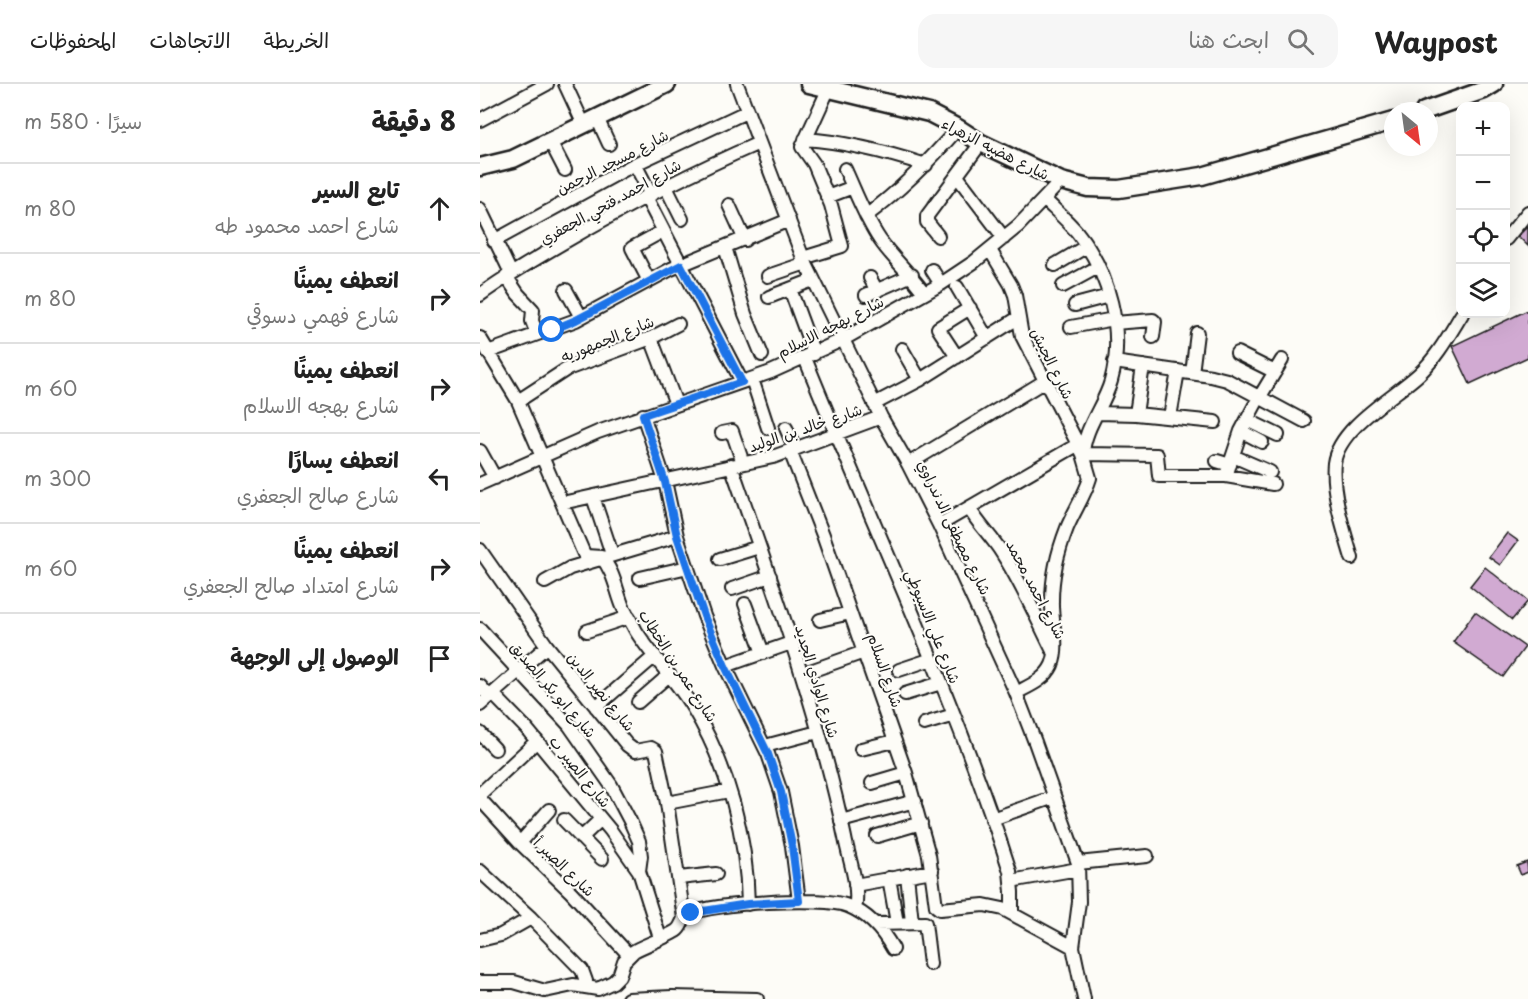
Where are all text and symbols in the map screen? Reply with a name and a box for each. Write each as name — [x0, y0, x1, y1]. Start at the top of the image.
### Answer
search box — [918, 14, 1338, 68]
text: Waypost — [1374, 20, 1498, 63]
text: ابحث هنا — [1188, 22, 1269, 55]
text: المحفوظات — [30, 23, 116, 55]
text: الاتجاهات — [149, 23, 231, 55]
text: الخريطة — [264, 23, 329, 55]
icon: search — [1284, 25, 1317, 58]
text: 8 دقيقة — [371, 101, 456, 140]
north arrow — [1384, 102, 1438, 156]
map controls — [1456, 102, 1510, 318]
button: + — [1456, 102, 1510, 156]
text: سيرًا · 580 m — [24, 106, 142, 136]
street label: شارع هضبه الزهراء — [938, 111, 1054, 185]
street label: شارع مسجد الرحمن — [552, 123, 672, 199]
street label: شارع احمد فتحي الجعفري — [535, 152, 686, 252]
button: − — [1456, 156, 1510, 210]
text: تابع السير — [314, 172, 399, 205]
icon: ahead — [423, 192, 456, 225]
text: 80 m — [24, 193, 76, 223]
text: شارع احمد محمود طه — [214, 210, 399, 240]
button: locate — [1456, 210, 1510, 264]
text: انعطف يمينًا — [294, 262, 399, 295]
button: layers — [1456, 264, 1510, 318]
icon: right — [423, 282, 456, 315]
text: 80 m — [24, 283, 76, 313]
street label: شارع بهجه الاسلام — [773, 289, 888, 364]
text: شارع فهمي دسوقي — [247, 300, 399, 330]
street label: شارع الجمهوريه — [557, 309, 657, 367]
route start — [538, 316, 564, 342]
street label: شارع الجيش — [1026, 323, 1080, 403]
text: انعطف يمينًا — [294, 352, 399, 385]
icon: right — [423, 372, 456, 405]
text: 60 m — [24, 373, 77, 403]
text: شارع بهجه الاسلام — [243, 390, 399, 420]
street label: شارع خالد بن الوليد — [745, 397, 865, 457]
text: انعطف يسارًا — [288, 442, 399, 475]
street label: شارع مصطفى الدندراوي — [911, 456, 998, 599]
icon: left — [423, 462, 456, 495]
text: 300 m — [24, 463, 91, 493]
text: شارع صالح الجعفري — [237, 480, 399, 510]
text: انعطف يمينًا — [294, 532, 399, 565]
street label: شارع احمد محمد — [1001, 535, 1073, 643]
icon: right — [423, 552, 456, 585]
text: 60 m — [24, 553, 77, 583]
street label: شارع علي الاسيوطي — [898, 565, 967, 688]
text: شارع امتداد صالح الجعفري — [183, 570, 399, 600]
street label: شارع عمر بن الخطاب — [634, 604, 724, 726]
street label: شارع الوادي الجديد — [789, 622, 846, 741]
street label: شارع السلام — [862, 630, 909, 711]
street label: شارع ابو بكر الصديق — [505, 636, 603, 742]
text: الوصول إلى الوجهة — [230, 639, 399, 672]
icon: arrive — [423, 642, 456, 675]
street label: شارع نصر الدين — [563, 646, 641, 736]
street label: شارع الصبر ب — [545, 730, 617, 812]
street label: شارع الصبر أ — [529, 831, 601, 901]
route end — [677, 899, 703, 925]

